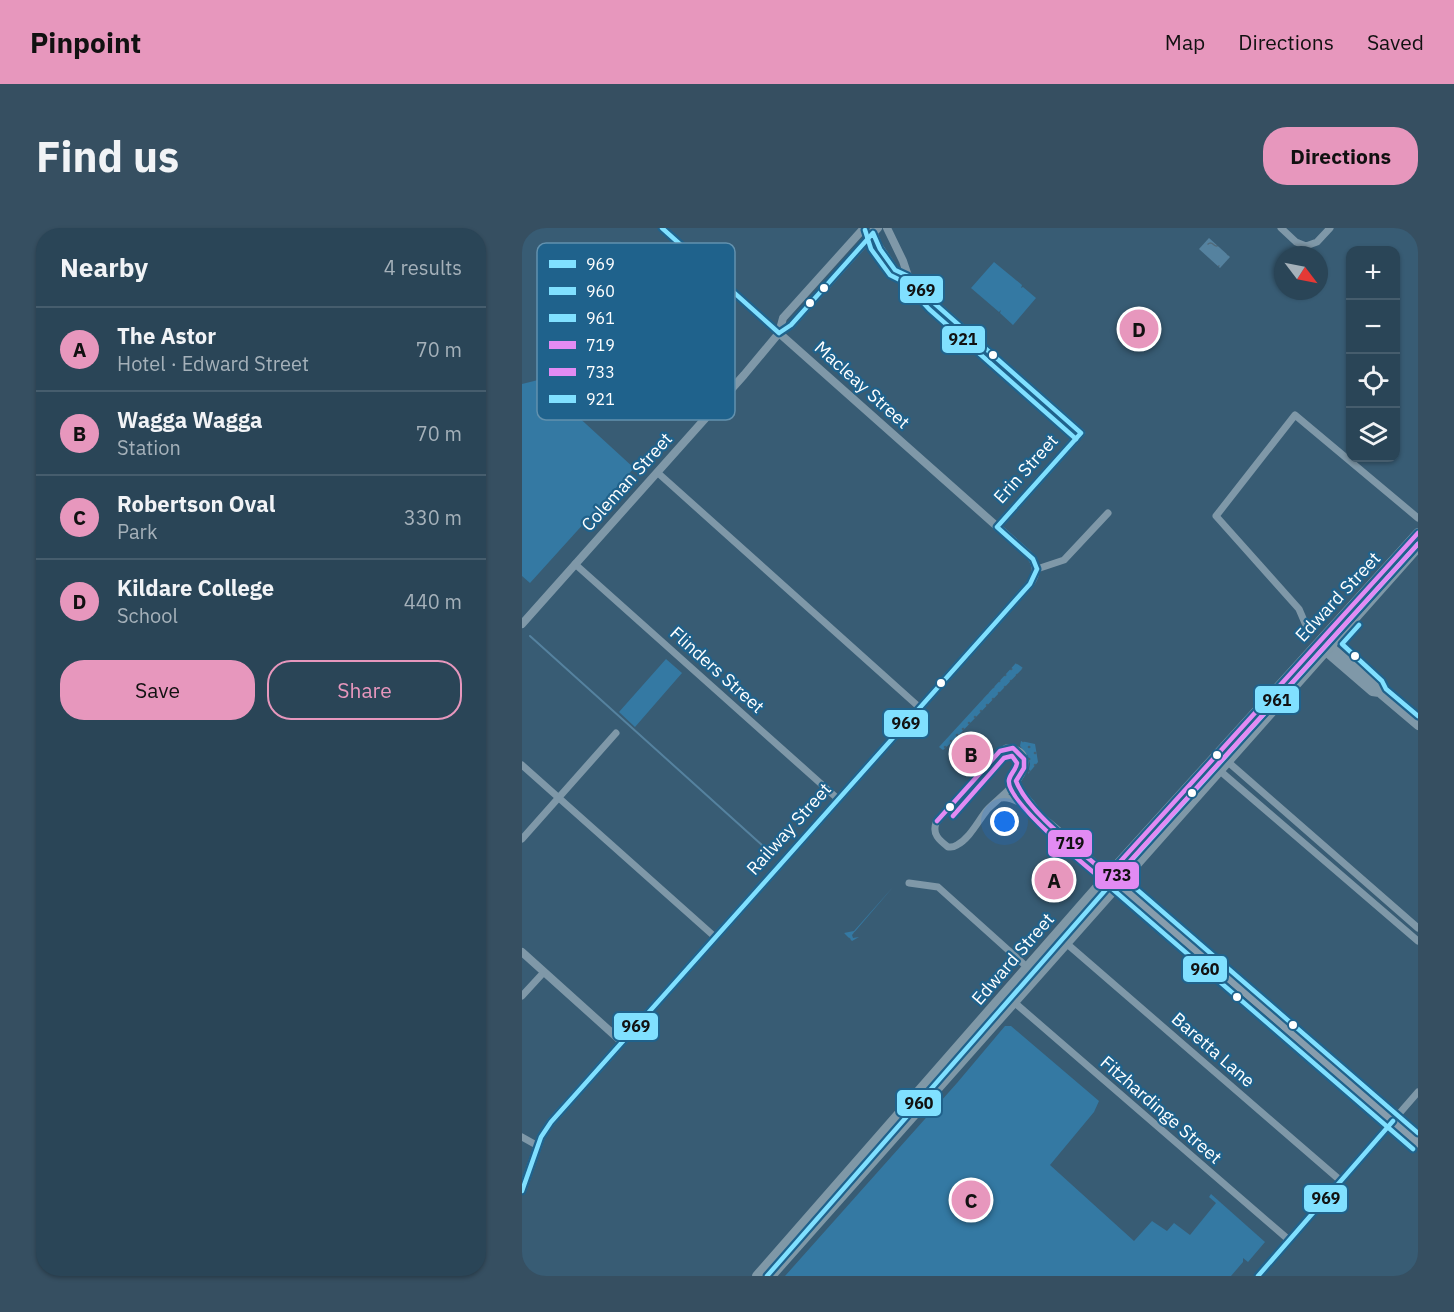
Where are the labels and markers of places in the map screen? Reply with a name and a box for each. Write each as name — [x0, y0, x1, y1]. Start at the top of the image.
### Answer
unlabelled marker — [818, 282, 830, 294]
unlabelled marker — [804, 297, 816, 309]
pin: D — [1120, 306, 1158, 352]
unlabelled marker — [987, 349, 999, 361]
unlabelled marker — [1349, 650, 1361, 662]
unlabelled marker — [935, 677, 947, 689]
pin: B — [952, 732, 990, 776]
unlabelled marker — [1211, 749, 1223, 761]
unlabelled marker — [1186, 787, 1198, 799]
unlabelled marker — [944, 801, 956, 813]
pin: A — [1034, 858, 1074, 902]
unlabelled marker — [1231, 991, 1243, 1003]
unlabelled marker — [1287, 1019, 1299, 1031]
pin: C — [952, 1178, 990, 1222]

